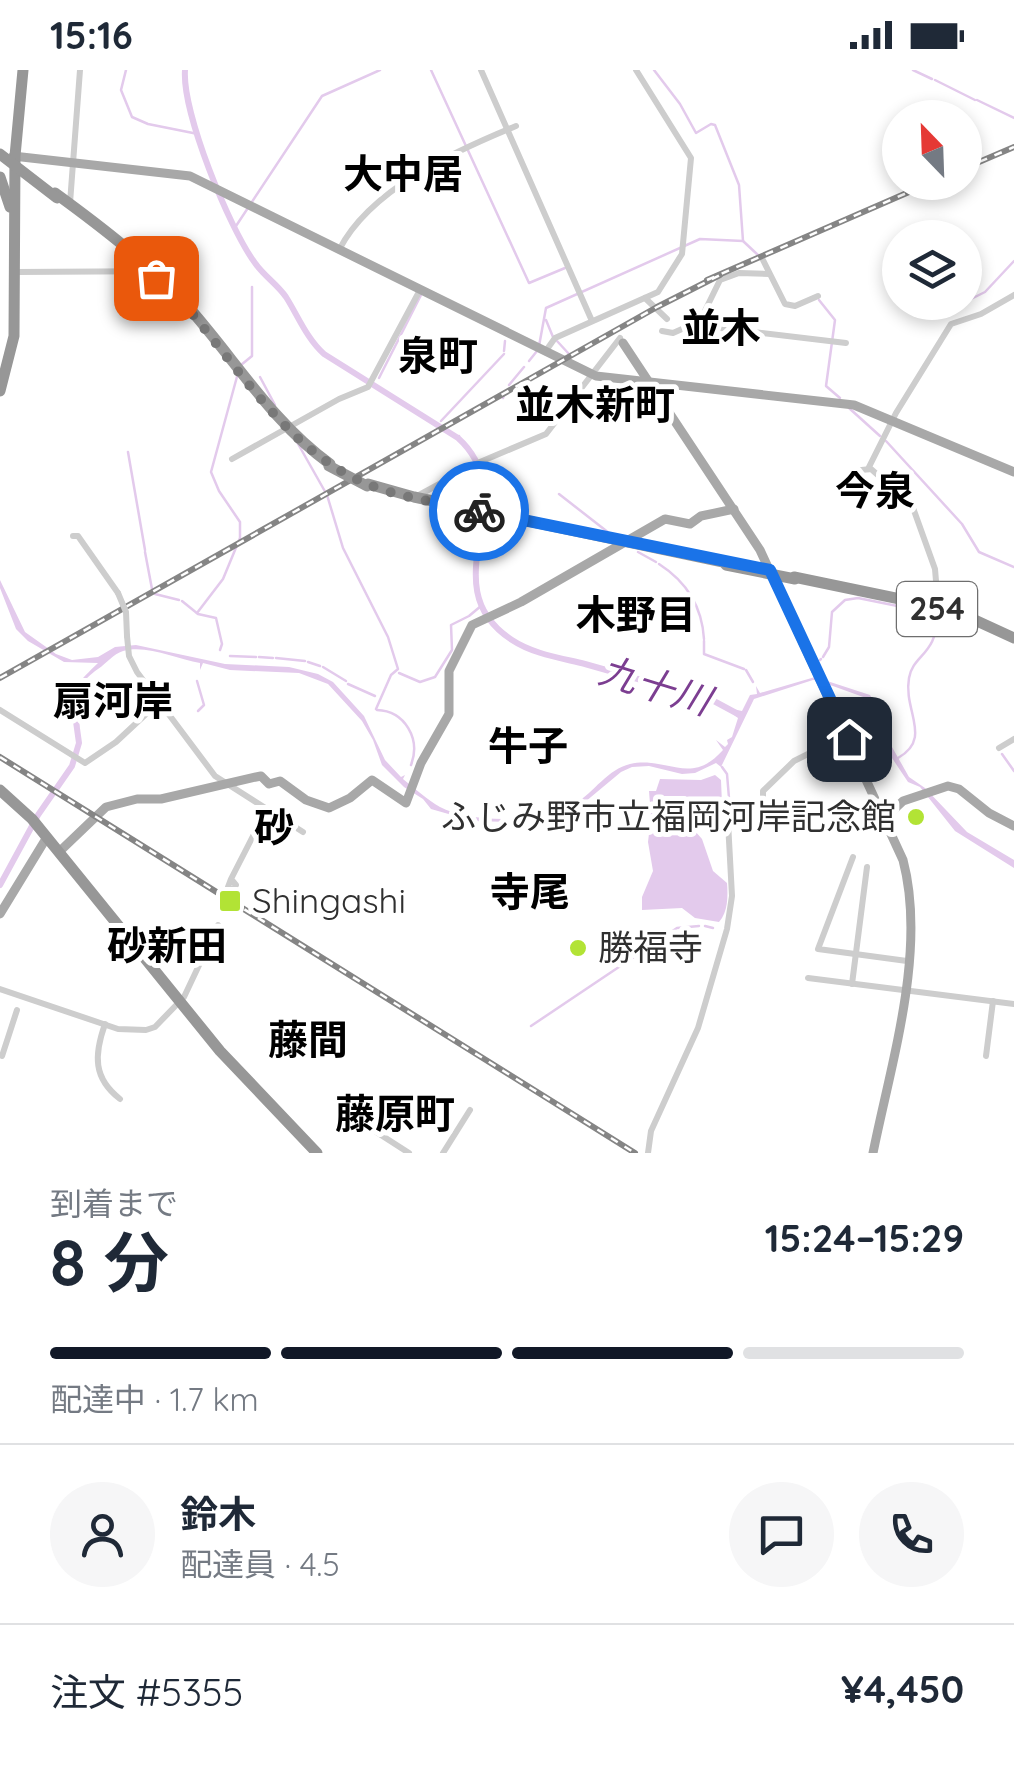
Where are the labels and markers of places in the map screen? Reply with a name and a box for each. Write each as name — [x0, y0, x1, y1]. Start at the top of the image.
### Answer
pin — [114, 236, 199, 321]
pin — [807, 697, 892, 782]
place label: ふじみ野市立福岡河岸記念館 — [441, 794, 896, 838]
marker: ふじみ野市立福岡河岸記念館 — [905, 806, 927, 828]
place label: Shingashi — [252, 878, 406, 922]
marker: Shingashi — [217, 888, 243, 914]
place label: 勝福寺 — [598, 925, 703, 969]
marker: 勝福寺 — [567, 937, 589, 959]

